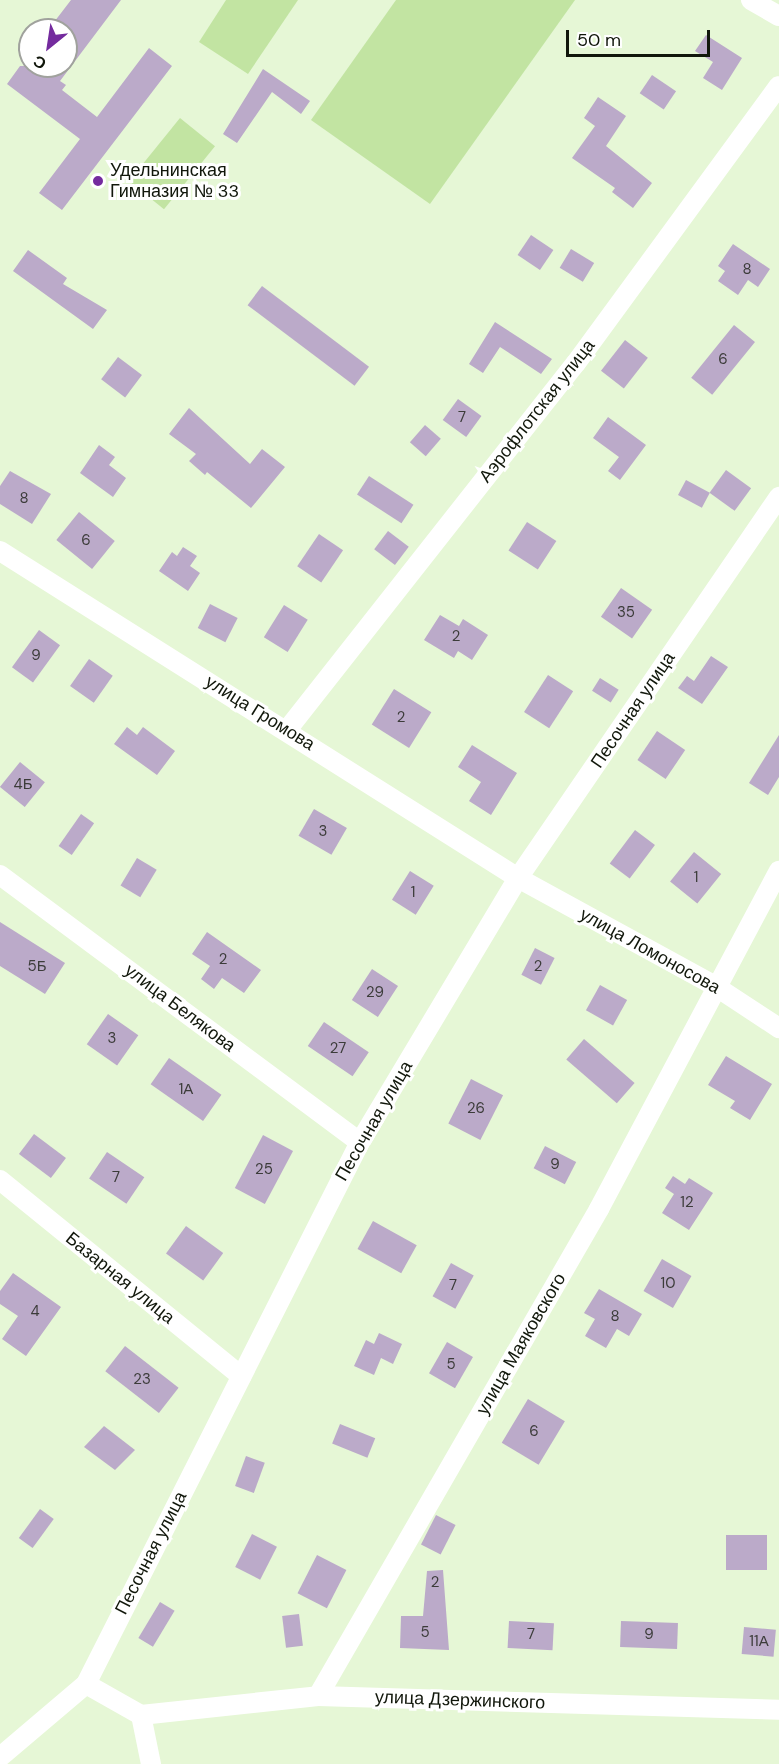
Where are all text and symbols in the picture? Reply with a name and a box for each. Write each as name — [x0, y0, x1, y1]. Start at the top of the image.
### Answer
north arrow — [18, 18, 78, 78]
scale bar — [569, 18, 713, 56]
text: 50 m — [577, 28, 621, 52]
text: С — [29, 50, 50, 74]
place label: Удельнинская Гимназия № 33 — [110, 160, 239, 202]
marker: Удельнинская Гимназия № 33 — [91, 174, 105, 188]
house number: 8 — [742, 261, 752, 279]
street label: Аэрофлотская улица — [474, 335, 600, 487]
house number: 6 — [718, 351, 728, 369]
house number: 7 — [458, 409, 466, 427]
house number: 8 — [19, 490, 29, 508]
house number: 6 — [81, 532, 91, 550]
house number: 35 — [617, 604, 635, 622]
house number: 2 — [452, 628, 460, 646]
house number: 9 — [31, 647, 41, 665]
street label: Песочная улица — [586, 648, 680, 772]
street label: улица Громова — [201, 671, 319, 755]
house number: 2 — [397, 709, 405, 727]
house number: 4Б — [14, 776, 32, 794]
house number: 3 — [319, 823, 327, 841]
house number: 1 — [694, 869, 698, 887]
house number: 1 — [411, 884, 415, 902]
street label: улица Ломоносова — [576, 903, 724, 999]
house number: 2 — [219, 951, 227, 969]
house number: 5Б — [28, 958, 46, 976]
house number: 2 — [534, 958, 542, 976]
street label: улица Белякова — [120, 959, 240, 1057]
house number: 29 — [366, 984, 384, 1002]
house number: 3 — [108, 1030, 116, 1048]
house number: 27 — [330, 1040, 346, 1058]
street label: Песочная улица — [331, 1057, 417, 1185]
house number: 1А — [179, 1081, 193, 1099]
house number: 26 — [467, 1100, 485, 1118]
house number: 9 — [550, 1156, 560, 1174]
house number: 25 — [255, 1161, 273, 1179]
house number: 7 — [112, 1169, 120, 1187]
house number: 12 — [680, 1194, 694, 1212]
street label: Базарная улица — [61, 1227, 179, 1329]
street label: улица Маяковского — [472, 1269, 570, 1419]
house number: 10 — [661, 1275, 675, 1293]
house number: 7 — [449, 1277, 457, 1295]
house number: 4 — [30, 1303, 40, 1321]
house number: 8 — [610, 1308, 620, 1326]
house number: 5 — [446, 1356, 456, 1374]
house number: 23 — [133, 1371, 151, 1389]
house number: 6 — [529, 1423, 539, 1441]
street label: Песочная улица — [111, 1488, 191, 1618]
house number: 2 — [431, 1574, 439, 1592]
house number: 5 — [420, 1624, 430, 1642]
house number: 7 — [527, 1626, 535, 1644]
house number: 9 — [644, 1626, 654, 1644]
house number: 11А — [749, 1633, 769, 1651]
street label: улица Дзержинского — [374, 1686, 546, 1714]

